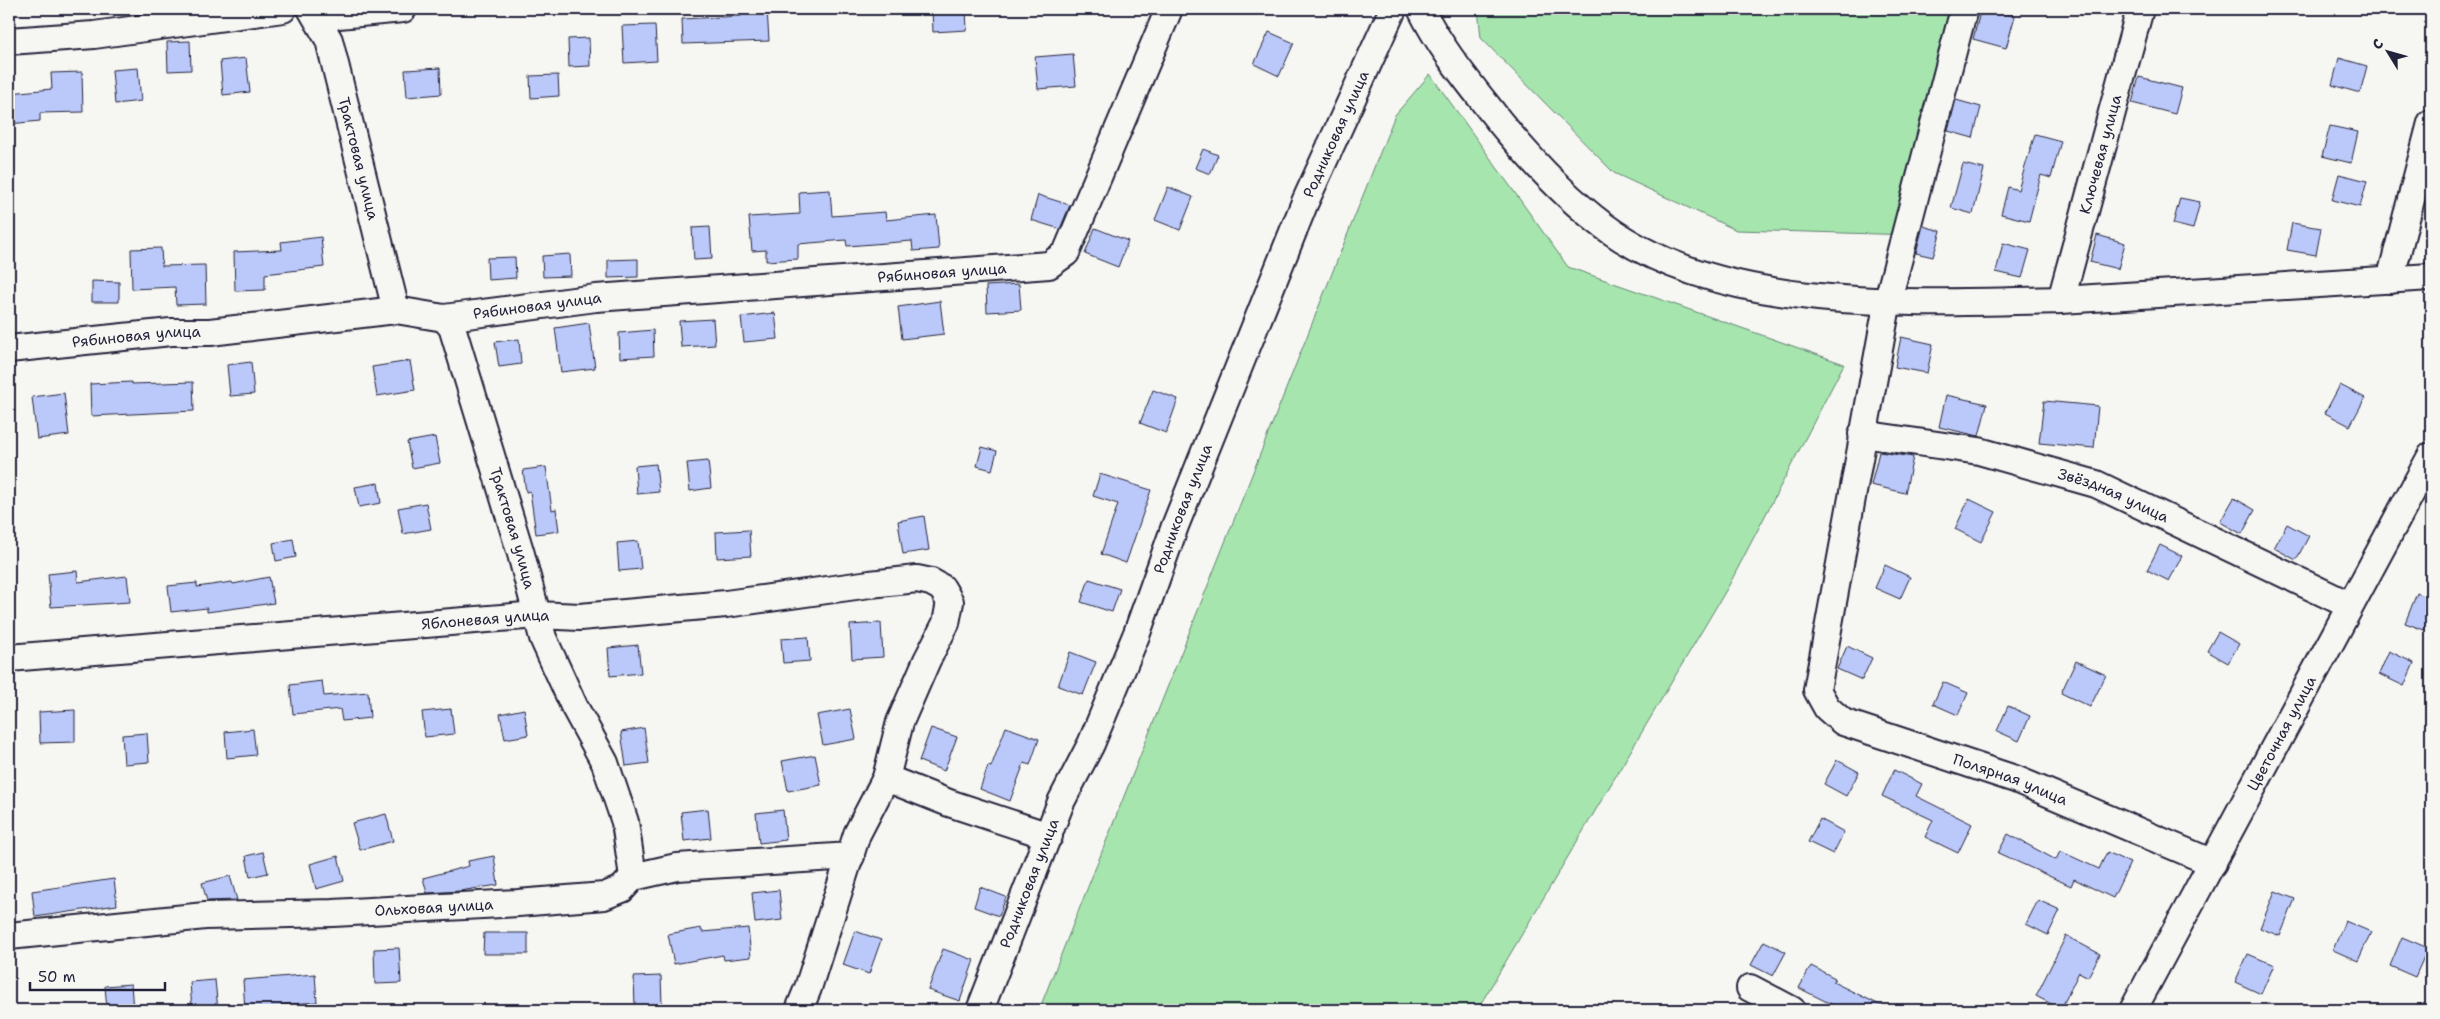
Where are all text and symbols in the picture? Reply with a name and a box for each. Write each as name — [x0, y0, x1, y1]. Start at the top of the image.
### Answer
north arrow — [2362, 28, 2412, 78]
text: С — [2368, 35, 2387, 53]
street label: Родниковая улица — [1298, 67, 1374, 201]
street label: Ключевая улица — [2075, 92, 2126, 216]
street label: Трактовая улица — [334, 95, 383, 223]
street label: Рябиновая улица — [877, 258, 1008, 287]
street label: Рябиновая улица — [472, 288, 603, 324]
street label: Рябиновая улица — [71, 322, 201, 352]
street label: Родниковая улица — [1149, 440, 1217, 576]
street label: Звёздная улица — [2056, 464, 2173, 528]
street label: Трактовая улица — [485, 465, 540, 592]
street label: Яблоневая улица — [420, 605, 551, 634]
street label: Цветочная улица — [2243, 672, 2321, 794]
street label: Полярная улица — [1951, 749, 2071, 810]
street label: Родниковая улица — [995, 815, 1064, 951]
street label: Ольховая улица — [374, 894, 494, 921]
scale bar — [30, 959, 165, 991]
text: 50 m — [38, 967, 76, 987]

